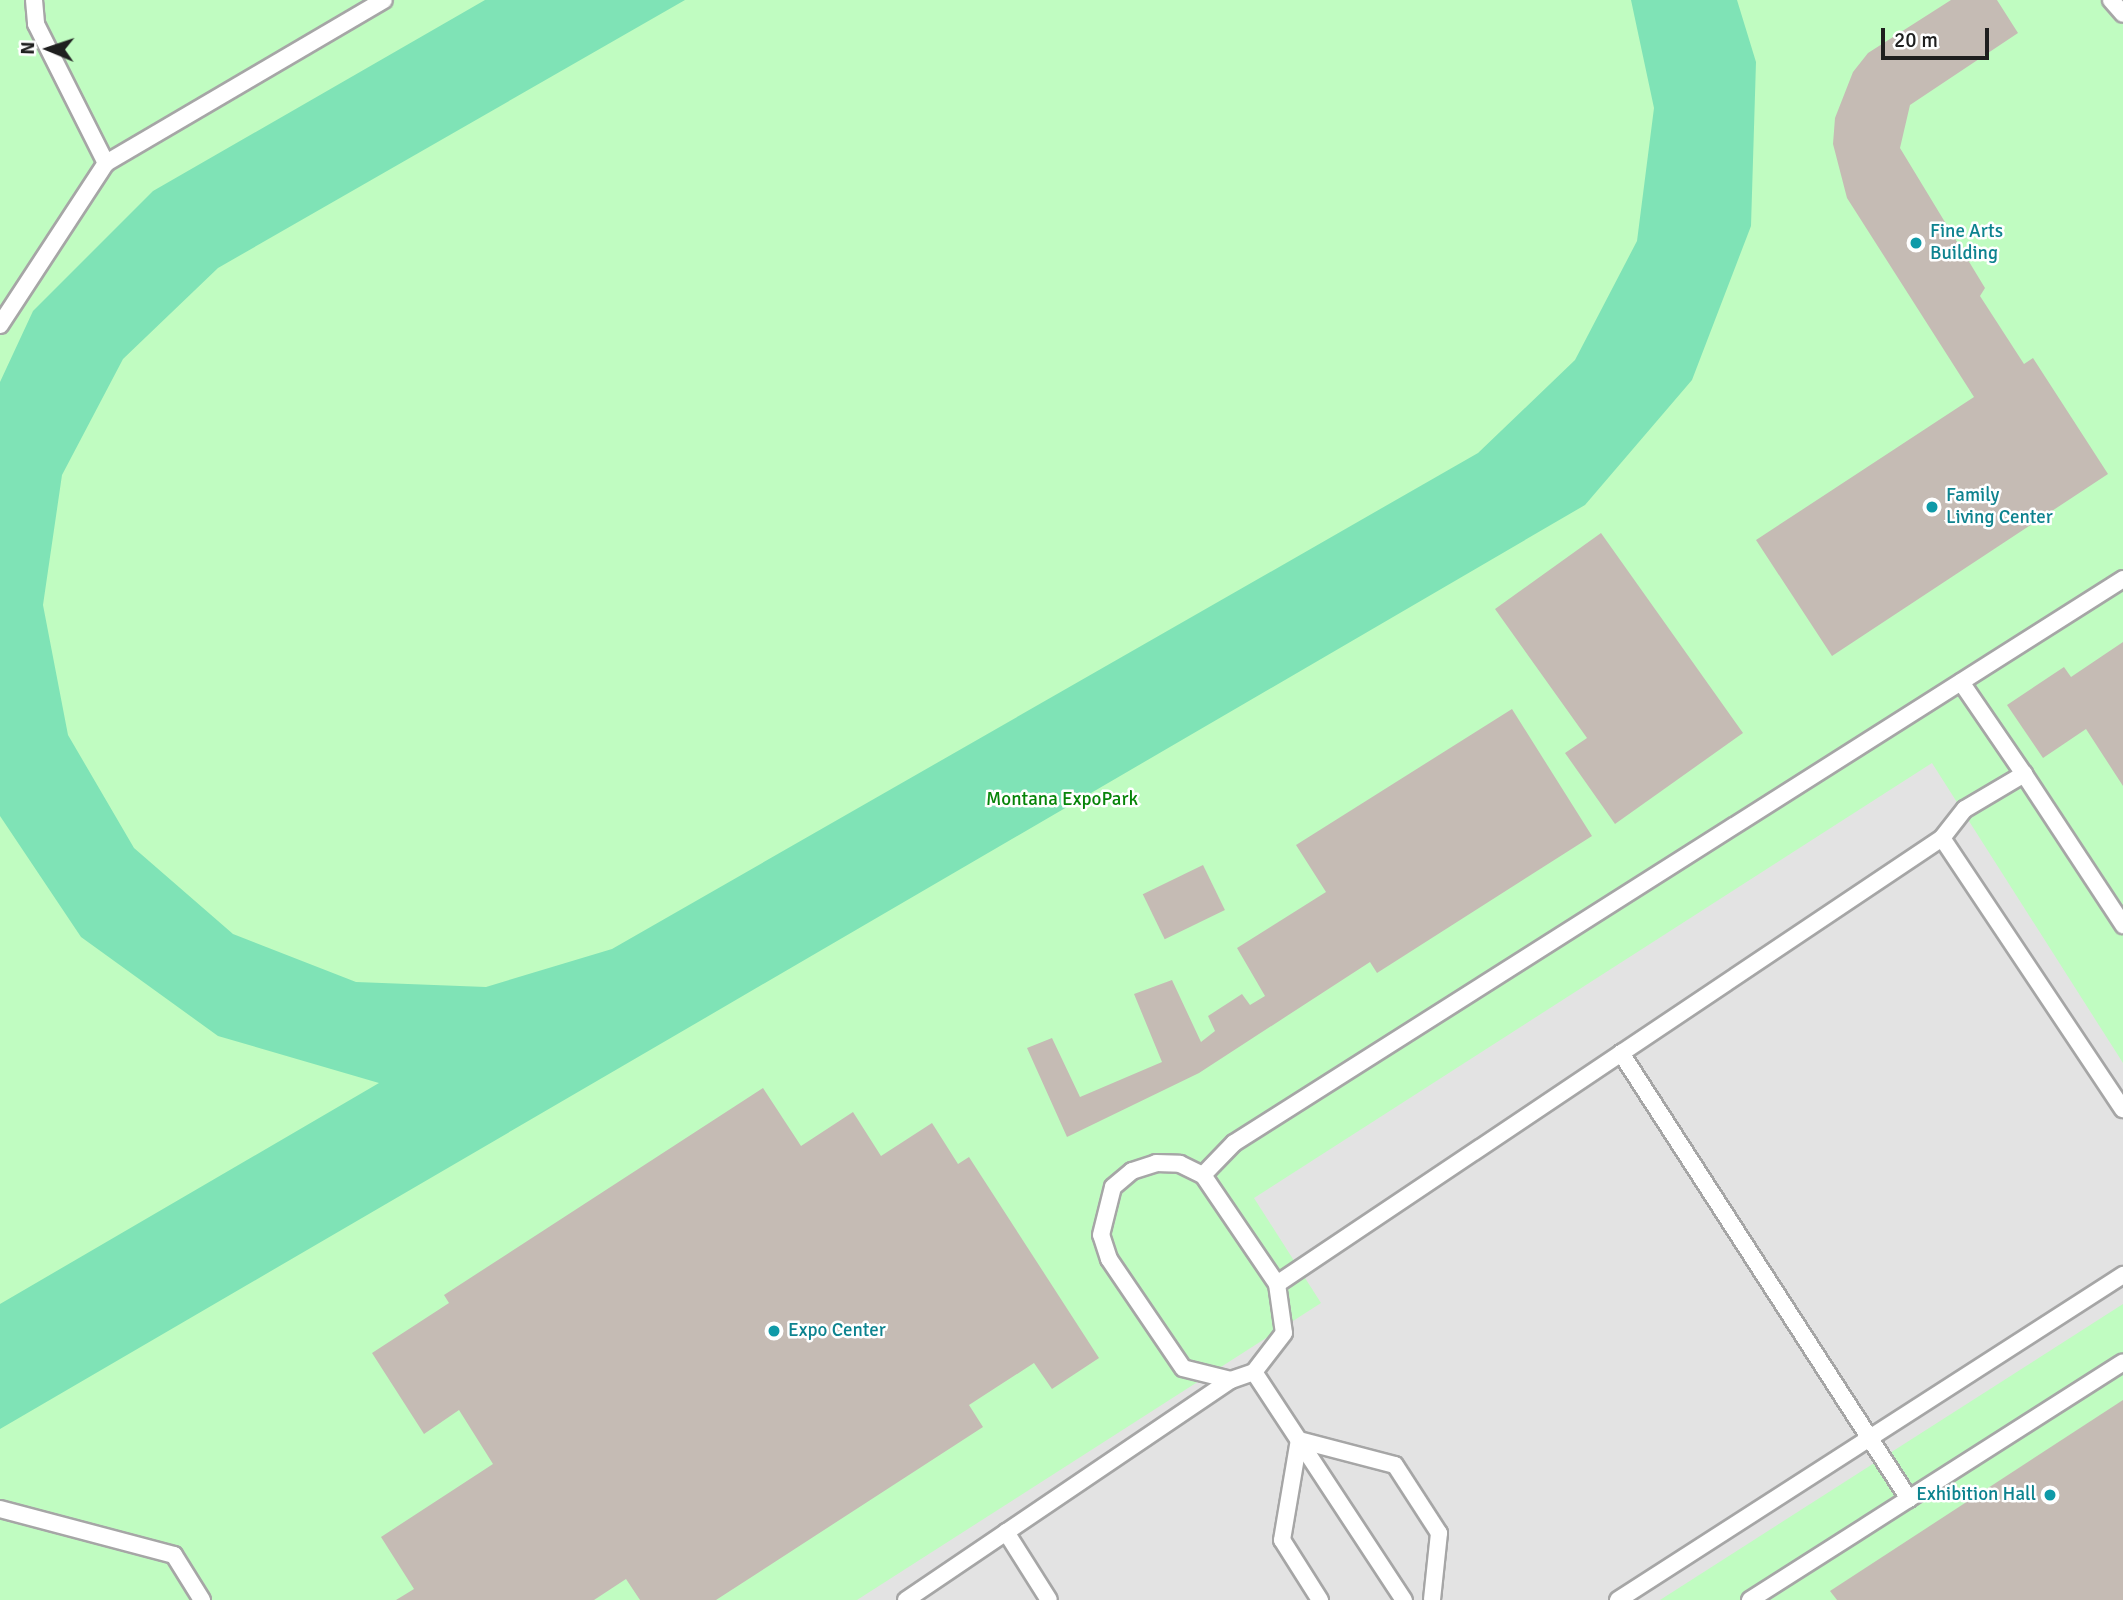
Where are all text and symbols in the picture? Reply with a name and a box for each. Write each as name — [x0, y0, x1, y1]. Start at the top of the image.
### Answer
north arrow — [14, 14, 84, 84]
scale bar — [1885, 14, 1994, 58]
text: 20 m — [1894, 27, 1938, 53]
text: N — [16, 41, 40, 55]
place label: Fine Arts Building — [1930, 221, 2003, 265]
marker: Fine Arts Building — [1908, 235, 1924, 251]
place label: Family Living Center — [1946, 485, 2053, 529]
marker: Family Living Center — [1924, 499, 1940, 515]
park label: Montana ExpoPark — [986, 789, 1138, 811]
place label: Expo Center — [788, 1320, 886, 1342]
marker: Expo Center — [766, 1323, 782, 1339]
place label: Exhibition Hall — [1916, 1484, 2036, 1506]
marker: Exhibition Hall — [2042, 1487, 2058, 1503]

